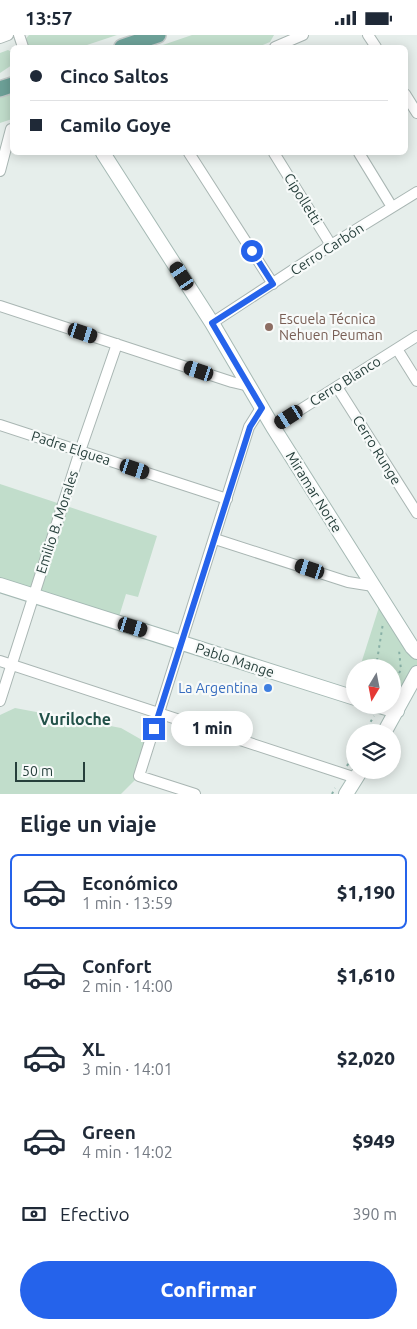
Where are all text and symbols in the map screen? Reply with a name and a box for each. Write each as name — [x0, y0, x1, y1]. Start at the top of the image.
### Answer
text: 13:57 — [25, 7, 73, 29]
text: Cinco Saltos — [60, 65, 169, 87]
text: Camilo Goye — [60, 114, 171, 136]
street label: Cipolletti — [281, 170, 325, 228]
street label: Cerro Carbón — [288, 219, 366, 279]
route start — [241, 240, 263, 262]
car — [167, 259, 196, 293]
place label: Escuela Técnica Nehuen Peuman — [279, 311, 383, 343]
car — [66, 321, 99, 345]
marker: Escuela Técnica Nehuen Peuman — [263, 321, 275, 333]
street label: Cerro Blanco — [307, 353, 383, 409]
car — [182, 359, 215, 383]
car — [272, 403, 305, 431]
street label: Cerro Runge — [349, 412, 405, 488]
street label: Padre Elguea — [29, 428, 113, 468]
street label: Miramar Norte — [283, 449, 345, 535]
car — [118, 457, 151, 481]
street label: Emilio B. Morales — [33, 468, 81, 576]
car — [293, 557, 326, 581]
car — [116, 615, 149, 639]
street label: Pablo Mange — [194, 640, 276, 680]
north arrow — [346, 659, 401, 714]
map controls — [346, 659, 401, 779]
place label: La Argentina — [178, 680, 258, 696]
marker: La Argentina — [262, 682, 274, 694]
district label: Vuriloche — [39, 710, 111, 728]
callout: 1 min — [172, 711, 254, 747]
route end — [143, 718, 165, 740]
text: 1 min — [192, 719, 232, 737]
button: layers — [346, 724, 401, 779]
scale bar — [15, 759, 85, 782]
text: 50 m — [22, 763, 53, 779]
text: Elige un viaje — [20, 811, 157, 836]
icon: car — [22, 869, 67, 914]
text: Económico — [82, 872, 178, 894]
text: $1,190 — [337, 881, 395, 903]
text: 1 min · 13:59 — [82, 894, 173, 912]
icon: car — [22, 952, 67, 997]
text: Confort — [82, 955, 152, 977]
text: $1,610 — [337, 964, 395, 986]
text: 2 min · 14:00 — [82, 977, 173, 995]
icon: car — [22, 1035, 67, 1080]
text: XL — [82, 1038, 105, 1060]
text: $2,020 — [337, 1047, 395, 1069]
text: 3 min · 14:01 — [82, 1060, 173, 1078]
icon: car — [22, 1118, 67, 1163]
text: Green — [82, 1121, 136, 1143]
text: $949 — [352, 1130, 395, 1152]
text: 4 min · 14:02 — [82, 1143, 173, 1161]
icon: cash — [20, 1200, 48, 1228]
text: Efectivo — [60, 1203, 130, 1225]
text: 390 m — [352, 1205, 397, 1223]
button: Confirmar — [20, 1261, 397, 1319]

